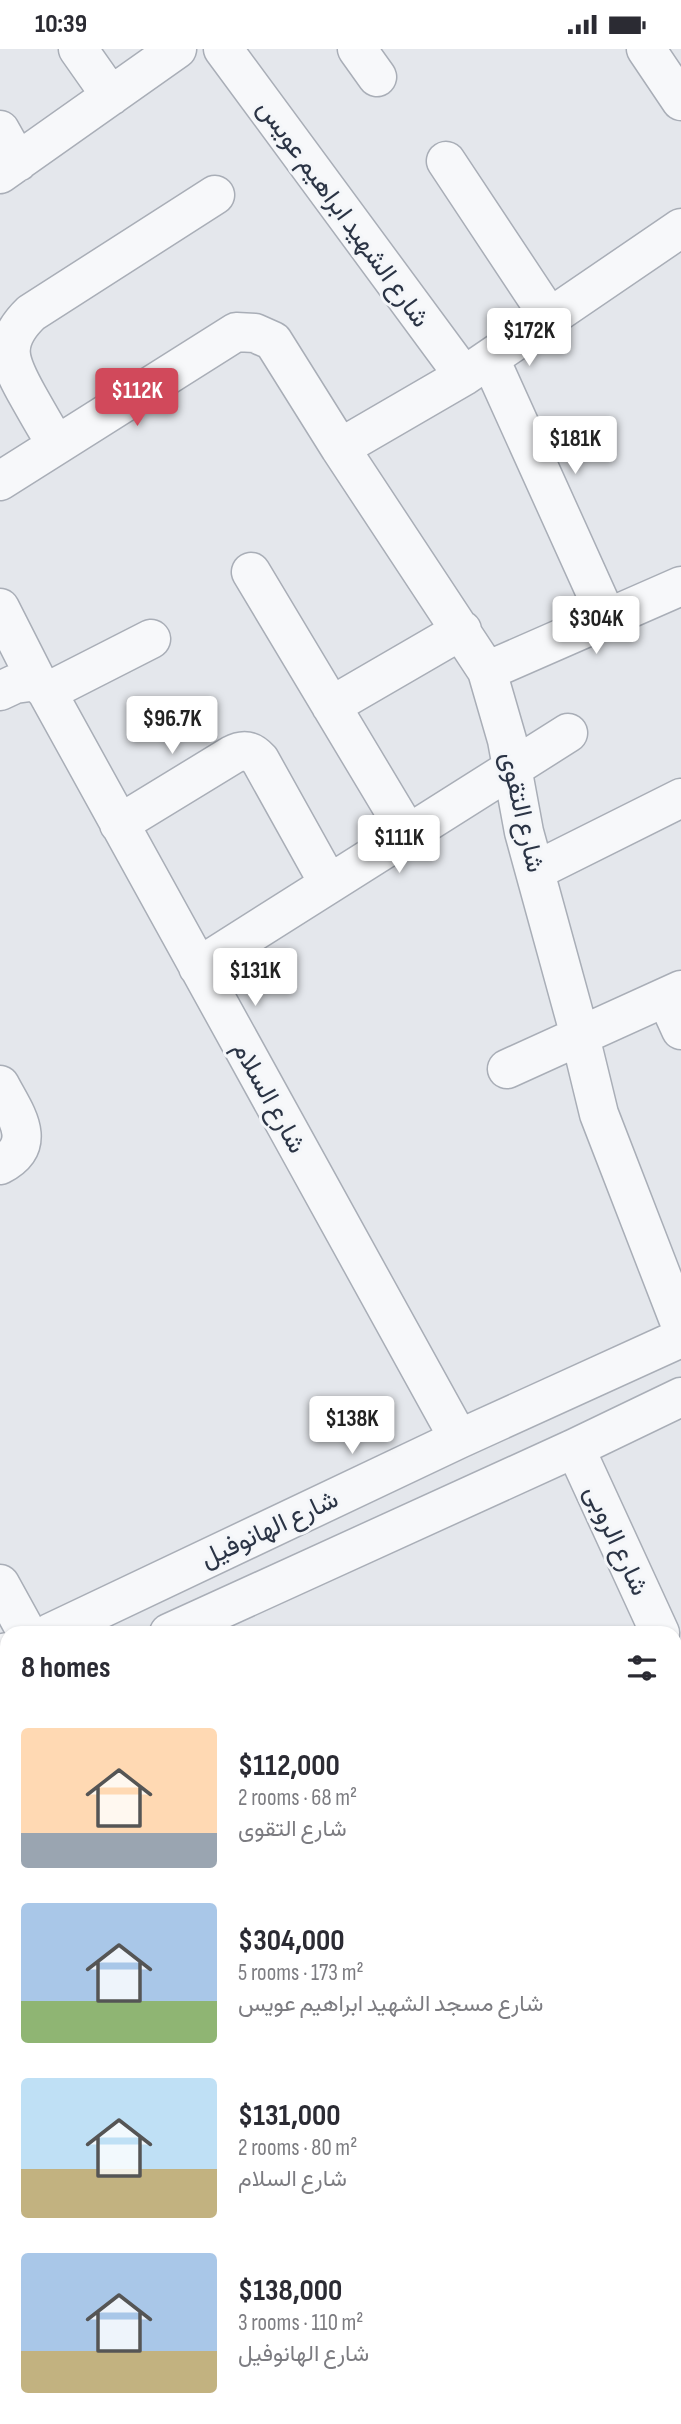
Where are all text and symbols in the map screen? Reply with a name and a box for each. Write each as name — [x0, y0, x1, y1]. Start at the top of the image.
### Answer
text: 10:39 — [35, 9, 87, 40]
street label: شارع الشهيد ابراهيم عويس — [249, 94, 436, 334]
pin: $172K — [480, 309, 578, 368]
text: $172K — [503, 317, 555, 345]
pin: $112K — [88, 369, 186, 428]
text: $112K — [111, 377, 163, 405]
pin: $181K — [526, 417, 624, 476]
text: $181K — [549, 425, 601, 453]
pin: $304K — [547, 597, 645, 656]
text: $304K — [568, 605, 624, 633]
pin: $96.7K — [115, 697, 229, 756]
text: $96.7K — [142, 705, 202, 733]
street label: شارع التقوى — [492, 749, 550, 876]
pin: $111K — [350, 815, 448, 875]
text: $111K — [374, 824, 424, 852]
pin: $131K — [206, 949, 304, 1008]
text: $131K — [229, 957, 281, 985]
street label: شارع السلام — [224, 1036, 312, 1160]
pin: $138K — [303, 1397, 401, 1456]
text: $138K — [325, 1405, 379, 1433]
street label: شارع الروبى — [576, 1481, 655, 1601]
street label: شارع الهانوفيل — [196, 1484, 344, 1576]
icon: filters — [623, 1649, 661, 1687]
text: 8 homes — [21, 1650, 110, 1686]
text: $112,000 — [238, 1748, 340, 1784]
icon: home — [77, 1756, 161, 1840]
text: 2 rooms · 68 m² — [238, 1784, 357, 1812]
text: شارع التقوى — [238, 1815, 347, 1843]
text: $304,000 — [238, 1923, 345, 1959]
icon: home — [77, 1931, 161, 2015]
text: 5 rooms · 173 m² — [238, 1959, 364, 1987]
text: شارع مسجد الشهيد ابراهيم عويس — [238, 1990, 543, 2018]
text: $131,000 — [238, 2098, 341, 2134]
icon: home — [77, 2106, 161, 2190]
text: 2 rooms · 80 m² — [238, 2134, 357, 2162]
text: شارع السلام — [238, 2165, 347, 2193]
text: $138,000 — [238, 2273, 342, 2309]
icon: home — [77, 2281, 161, 2365]
text: 3 rooms · 110 m² — [238, 2309, 363, 2337]
text: شارع الهانوفيل — [238, 2340, 369, 2368]

